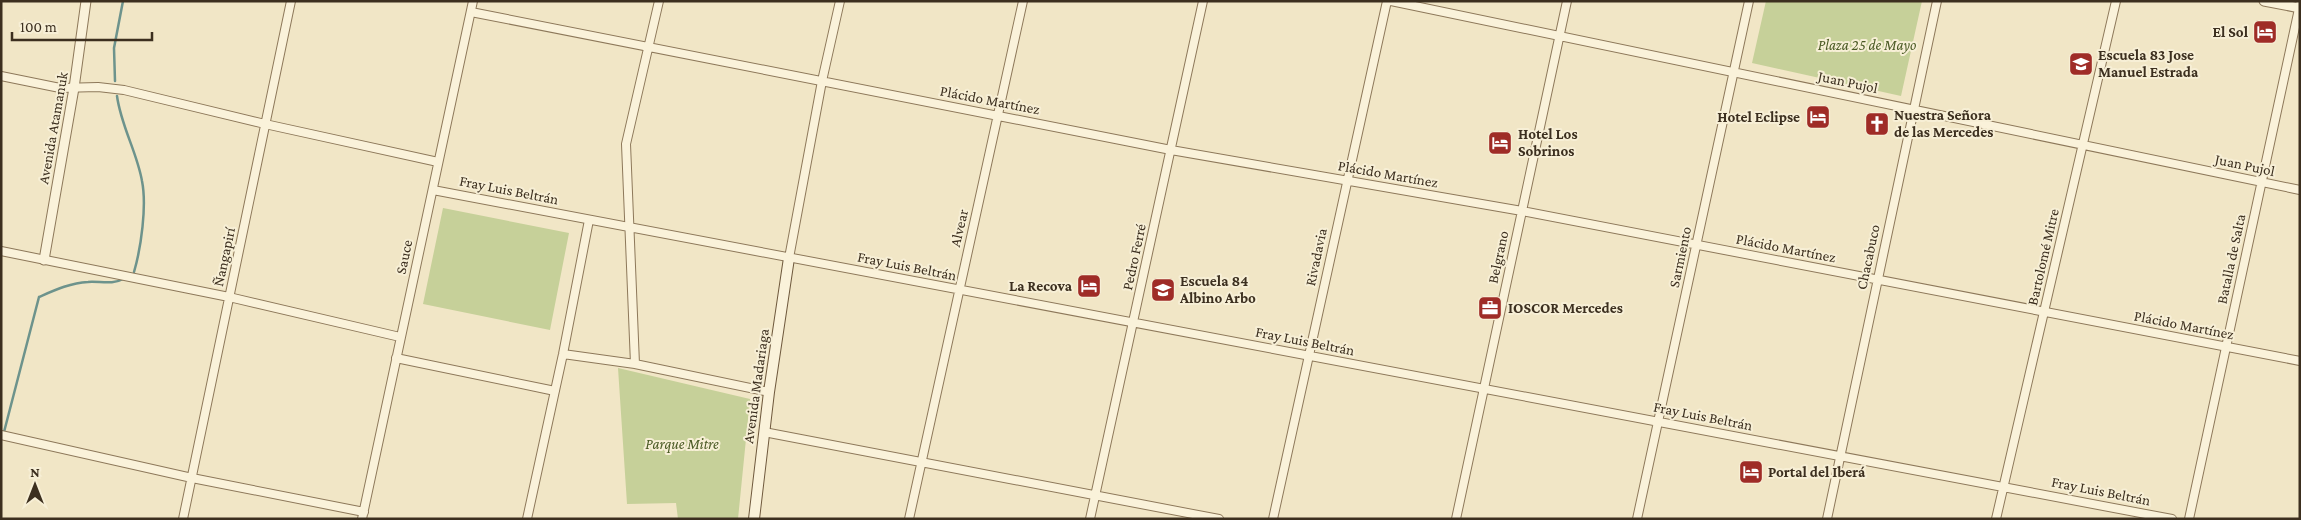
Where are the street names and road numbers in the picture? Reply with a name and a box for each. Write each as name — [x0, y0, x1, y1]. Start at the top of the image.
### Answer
street label: Juan Pujol — [1814, 67, 1879, 97]
street label: Avenida Atamanuk — [35, 70, 71, 185]
street label: Plácido Martínez — [939, 82, 1041, 118]
street label: Juan Pujol — [2211, 150, 2276, 180]
street label: Plácido Martínez — [1337, 157, 1439, 191]
street label: Fray Luis Beltrán — [458, 173, 560, 208]
street label: Alvear — [947, 207, 971, 248]
street label: Bartolomé Mitre — [2024, 207, 2062, 307]
street label: Batalla de Salta — [2214, 212, 2248, 305]
street label: Pedro Ferré — [1119, 222, 1149, 292]
street label: Chacabuco — [1853, 223, 1883, 291]
street label: Ñangapirí — [210, 225, 239, 288]
street label: Sarmiento — [1666, 225, 1694, 289]
street label: Rivadavia — [1302, 227, 1330, 287]
street label: Belgrano — [1485, 229, 1512, 285]
street label: Plácido Martínez — [1735, 230, 1837, 266]
street label: Sauce — [393, 238, 416, 276]
street label: Fray Luis Beltrán — [856, 249, 958, 284]
street label: Plácido Martínez — [2133, 307, 2235, 343]
street label: Fray Luis Beltrán — [1254, 324, 1356, 359]
street label: Avenida Madariaga — [740, 328, 773, 445]
street label: Fray Luis Beltrán — [1652, 399, 1754, 434]
street label: Fray Luis Beltrán — [2050, 474, 2152, 509]

